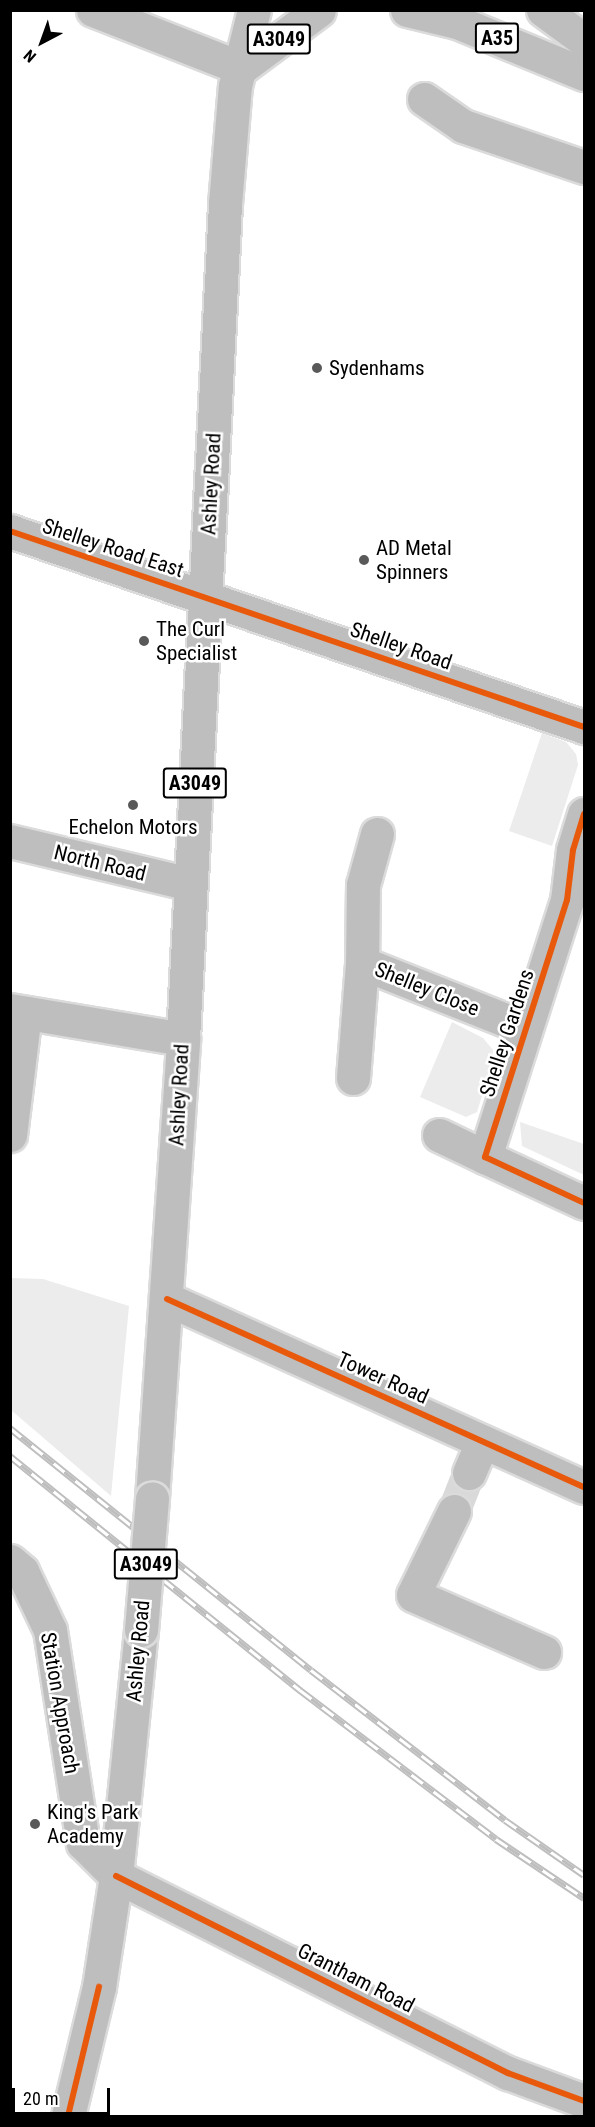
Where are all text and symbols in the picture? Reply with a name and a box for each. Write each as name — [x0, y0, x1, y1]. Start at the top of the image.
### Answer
north arrow — [12, 12, 72, 72]
road number: A35 — [474, 21, 520, 55]
road number: A3049 — [246, 22, 312, 56]
text: N — [20, 46, 40, 66]
place label: Sydenhams — [329, 355, 425, 381]
marker: Sydenhams — [310, 361, 324, 375]
street label: Ashley Road — [196, 432, 226, 536]
street label: Shelley Road East — [39, 513, 187, 583]
place label: AD Metal Spinners — [376, 535, 452, 585]
marker: AD Metal Spinners — [357, 553, 371, 567]
place label: The Curl Specialist — [156, 616, 237, 666]
street label: Shelley Road — [347, 617, 455, 675]
marker: The Curl Specialist — [137, 634, 151, 648]
road number: A3049 — [162, 766, 228, 800]
marker: Echelon Motors — [126, 798, 140, 812]
place label: Echelon Motors — [68, 814, 198, 840]
street label: North Road — [51, 839, 149, 887]
street label: Shelley Close — [371, 957, 483, 1021]
street label: Shelley Gardens — [475, 966, 539, 1100]
street label: Ashley Road — [164, 1043, 194, 1147]
street label: Tower Road — [333, 1347, 433, 1409]
road number: A3049 — [113, 1547, 179, 1581]
street label: Ashley Road — [121, 1599, 155, 1703]
street label: Station Approach — [35, 1630, 85, 1776]
place label: King's Park Academy — [47, 1799, 138, 1849]
marker: King's Park Academy — [28, 1817, 42, 1831]
street label: Grantham Road — [293, 1938, 419, 2018]
scale bar — [15, 2076, 112, 2114]
text: 20 m — [23, 2088, 58, 2109]

